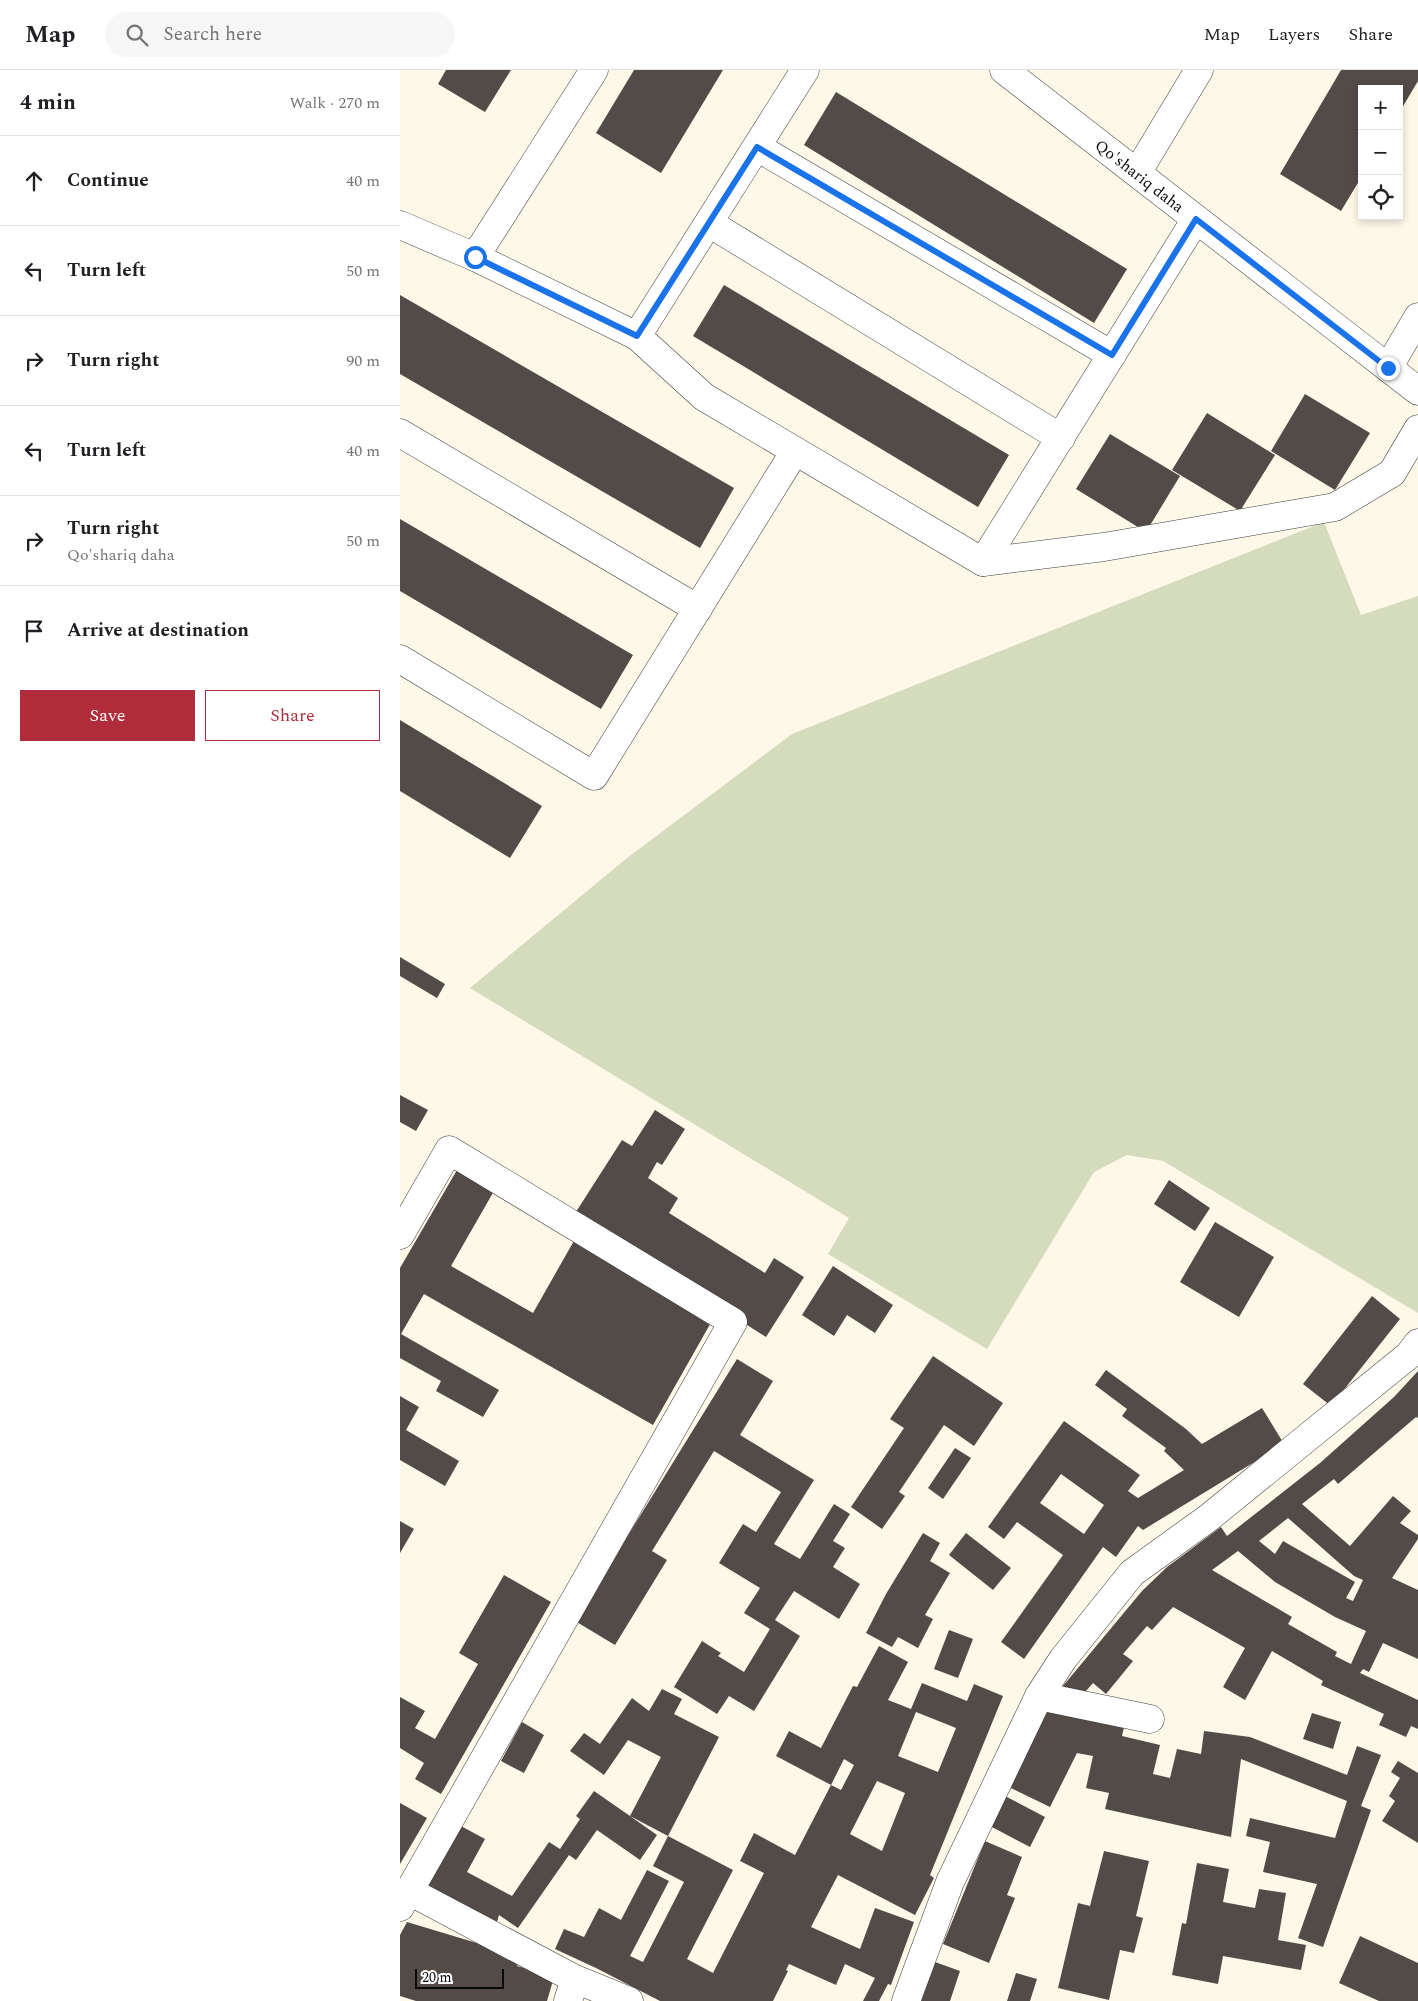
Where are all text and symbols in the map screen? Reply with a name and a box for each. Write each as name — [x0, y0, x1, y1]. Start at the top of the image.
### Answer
search box — [105, 12, 455, 57]
text: Map — [25, 17, 75, 53]
text: Search here — [163, 20, 262, 49]
icon: search — [123, 21, 151, 49]
text: Map — [1204, 21, 1240, 48]
text: Layers — [1268, 21, 1320, 48]
text: Share — [1348, 21, 1393, 48]
map controls — [1358, 85, 1403, 220]
button: + — [1358, 85, 1403, 130]
text: 4 min — [20, 87, 76, 119]
text: Walk · 270 m — [289, 91, 380, 115]
button: − — [1358, 130, 1403, 175]
street label: Qo'shariq daha — [1089, 134, 1189, 219]
text: Continue — [67, 166, 149, 195]
icon: ahead — [20, 167, 48, 195]
text: 40 m — [346, 169, 380, 193]
button: locate — [1358, 175, 1403, 220]
route start — [464, 246, 487, 269]
text: Turn left — [67, 256, 146, 285]
icon: left — [20, 257, 48, 285]
text: 50 m — [346, 259, 380, 283]
text: Turn right — [67, 346, 160, 375]
icon: right — [20, 347, 48, 375]
text: 90 m — [346, 349, 380, 373]
route end — [1377, 357, 1400, 380]
text: Turn left — [67, 436, 146, 465]
icon: left — [20, 437, 48, 465]
text: 40 m — [346, 439, 380, 463]
text: Turn right — [67, 514, 160, 543]
icon: right — [20, 527, 48, 555]
text: 50 m — [346, 529, 380, 553]
text: Qo'shariq daha — [67, 543, 175, 567]
text: Arrive at destination — [67, 616, 249, 645]
icon: arrive — [20, 617, 48, 645]
button: Save — [20, 690, 195, 741]
button: Share — [205, 690, 380, 741]
scale bar — [415, 1966, 504, 1989]
text: 20 m — [422, 1967, 452, 1988]

